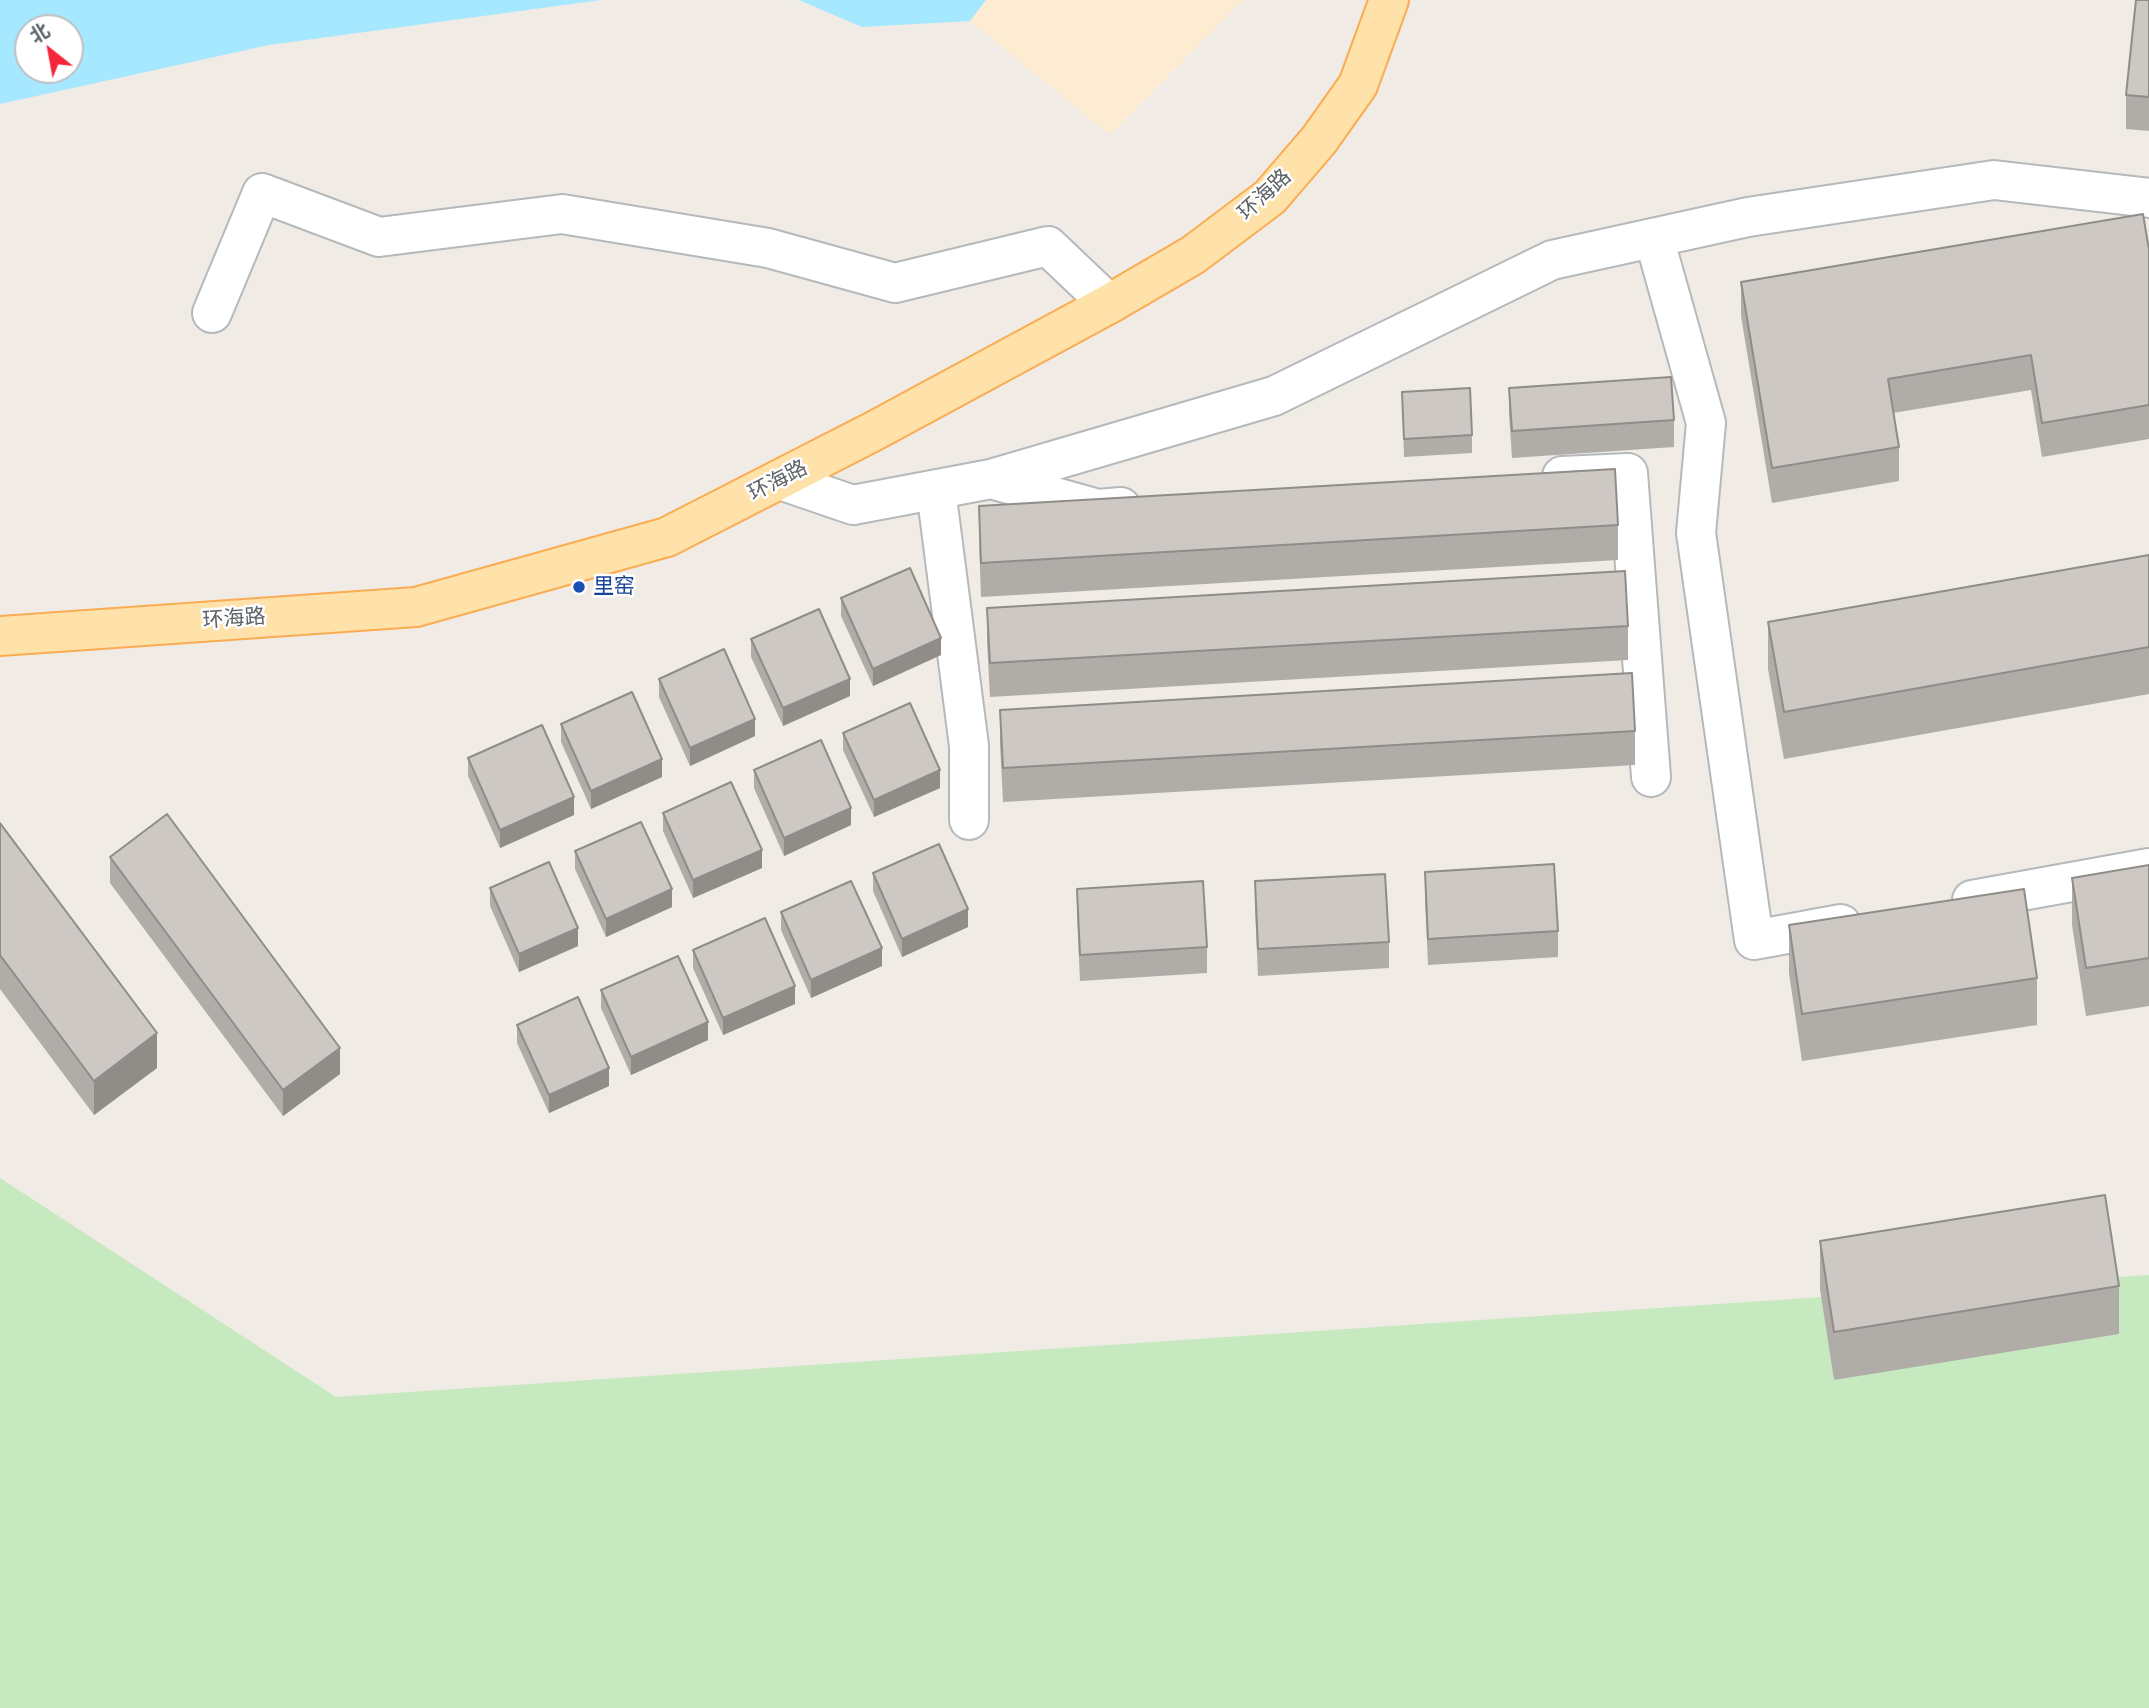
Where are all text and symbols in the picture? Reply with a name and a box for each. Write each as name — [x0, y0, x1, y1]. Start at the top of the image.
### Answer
north arrow — [14, 14, 84, 84]
text: 北 — [25, 18, 54, 48]
street label: 环海路 — [1233, 164, 1297, 226]
street label: 环海路 — [744, 455, 812, 507]
place label: 里窑 — [593, 574, 635, 600]
marker: 里窑 — [571, 579, 587, 595]
street label: 环海路 — [202, 604, 266, 634]

